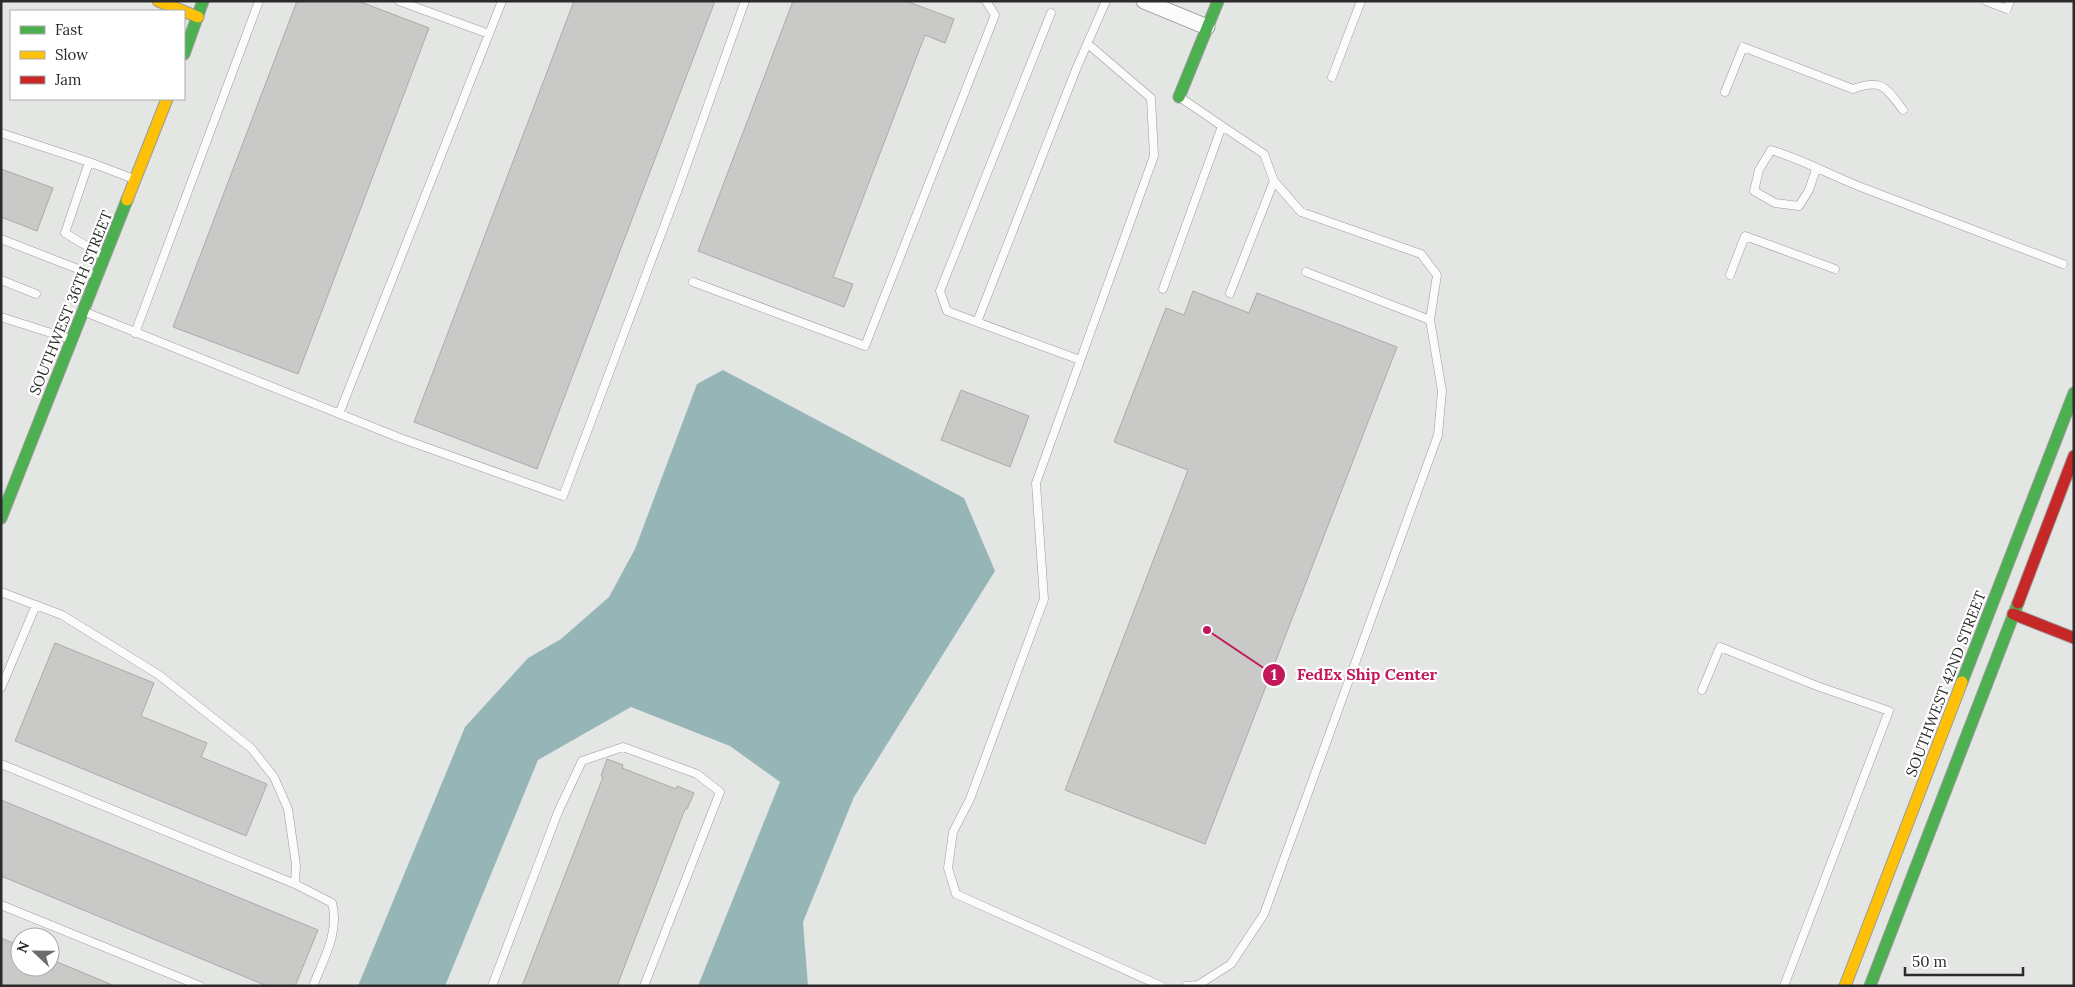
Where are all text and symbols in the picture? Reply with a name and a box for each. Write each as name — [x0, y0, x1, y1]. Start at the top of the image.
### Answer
legend — [10, 10, 185, 100]
text: Fast — [55, 20, 83, 39]
text: Slow — [55, 45, 88, 64]
text: Jam — [54, 70, 82, 89]
street label: SOUTHWEST 36TH STREET — [25, 207, 116, 398]
street label: SOUTHWEST 42ND STREET — [1901, 588, 1990, 780]
callout: FedEx Ship Center — [1261, 659, 1447, 690]
text: FedEx Ship Center — [1297, 664, 1438, 684]
text: 1 — [1271, 665, 1277, 684]
north arrow — [10, 927, 60, 977]
text: N — [13, 939, 33, 956]
scale bar — [1905, 944, 2022, 976]
text: 50 m — [1912, 952, 1947, 971]

